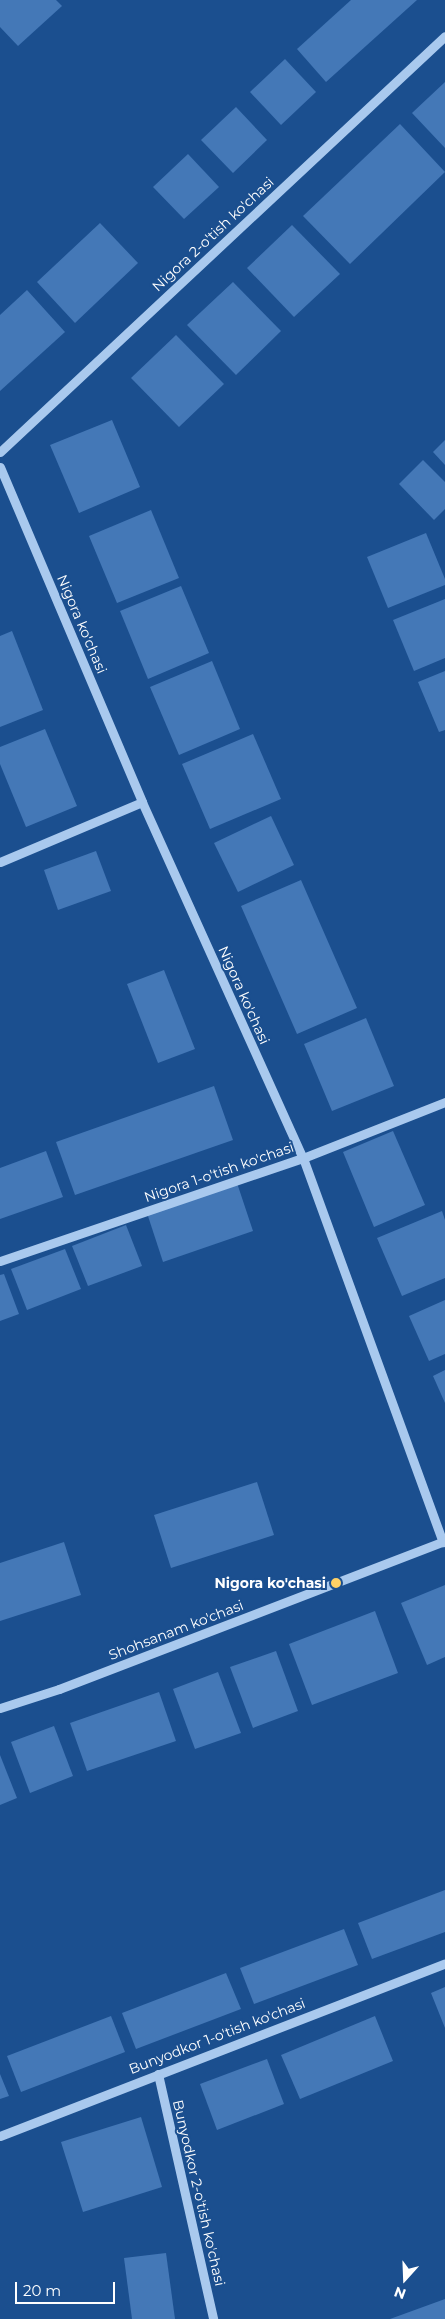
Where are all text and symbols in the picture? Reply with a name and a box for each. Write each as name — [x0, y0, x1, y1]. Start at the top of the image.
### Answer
street label: Nigora 2-o'tish ko'chasi — [149, 173, 277, 295]
street label: Nigora ko'chasi — [54, 572, 110, 676]
street label: Nigora ko'chasi — [215, 943, 273, 1047]
street label: Nigora 1-o'tish ko'chasi — [142, 1138, 296, 1206]
place label: Nigora ko'chasi — [214, 1575, 326, 1591]
marker: Nigora ko'chasi — [330, 1577, 342, 1589]
street label: Shohsanam ko'chasi — [106, 1597, 246, 1663]
street label: Bunyodkor 1-o'tish ko'chasi — [126, 1995, 308, 2077]
street label: Bunyodkor 2-o'tish ko'chasi — [169, 2098, 229, 2288]
north arrow — [380, 2254, 430, 2304]
scale bar — [18, 2272, 118, 2304]
text: 20 m — [23, 2281, 61, 2300]
text: N — [391, 2283, 408, 2303]

